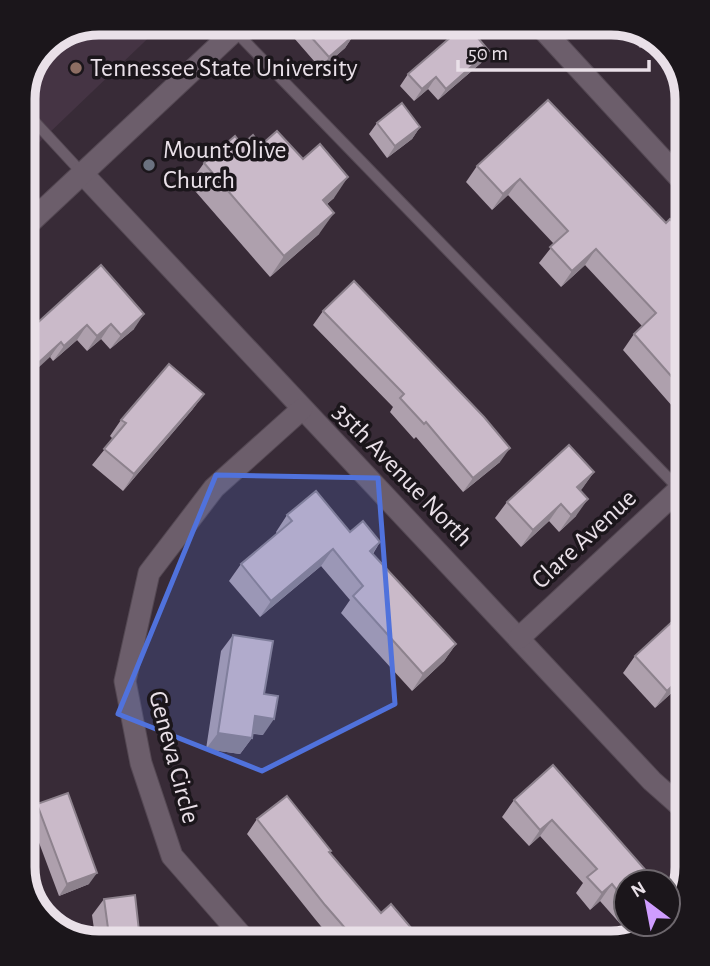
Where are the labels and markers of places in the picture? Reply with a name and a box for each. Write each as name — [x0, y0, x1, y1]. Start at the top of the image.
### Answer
place label: Tennessee State University — [90, 55, 358, 81]
marker: Tennessee State University — [68, 60, 84, 76]
place label: Mount Olive Church — [163, 137, 287, 193]
marker: Mount Olive Church — [141, 157, 157, 173]

